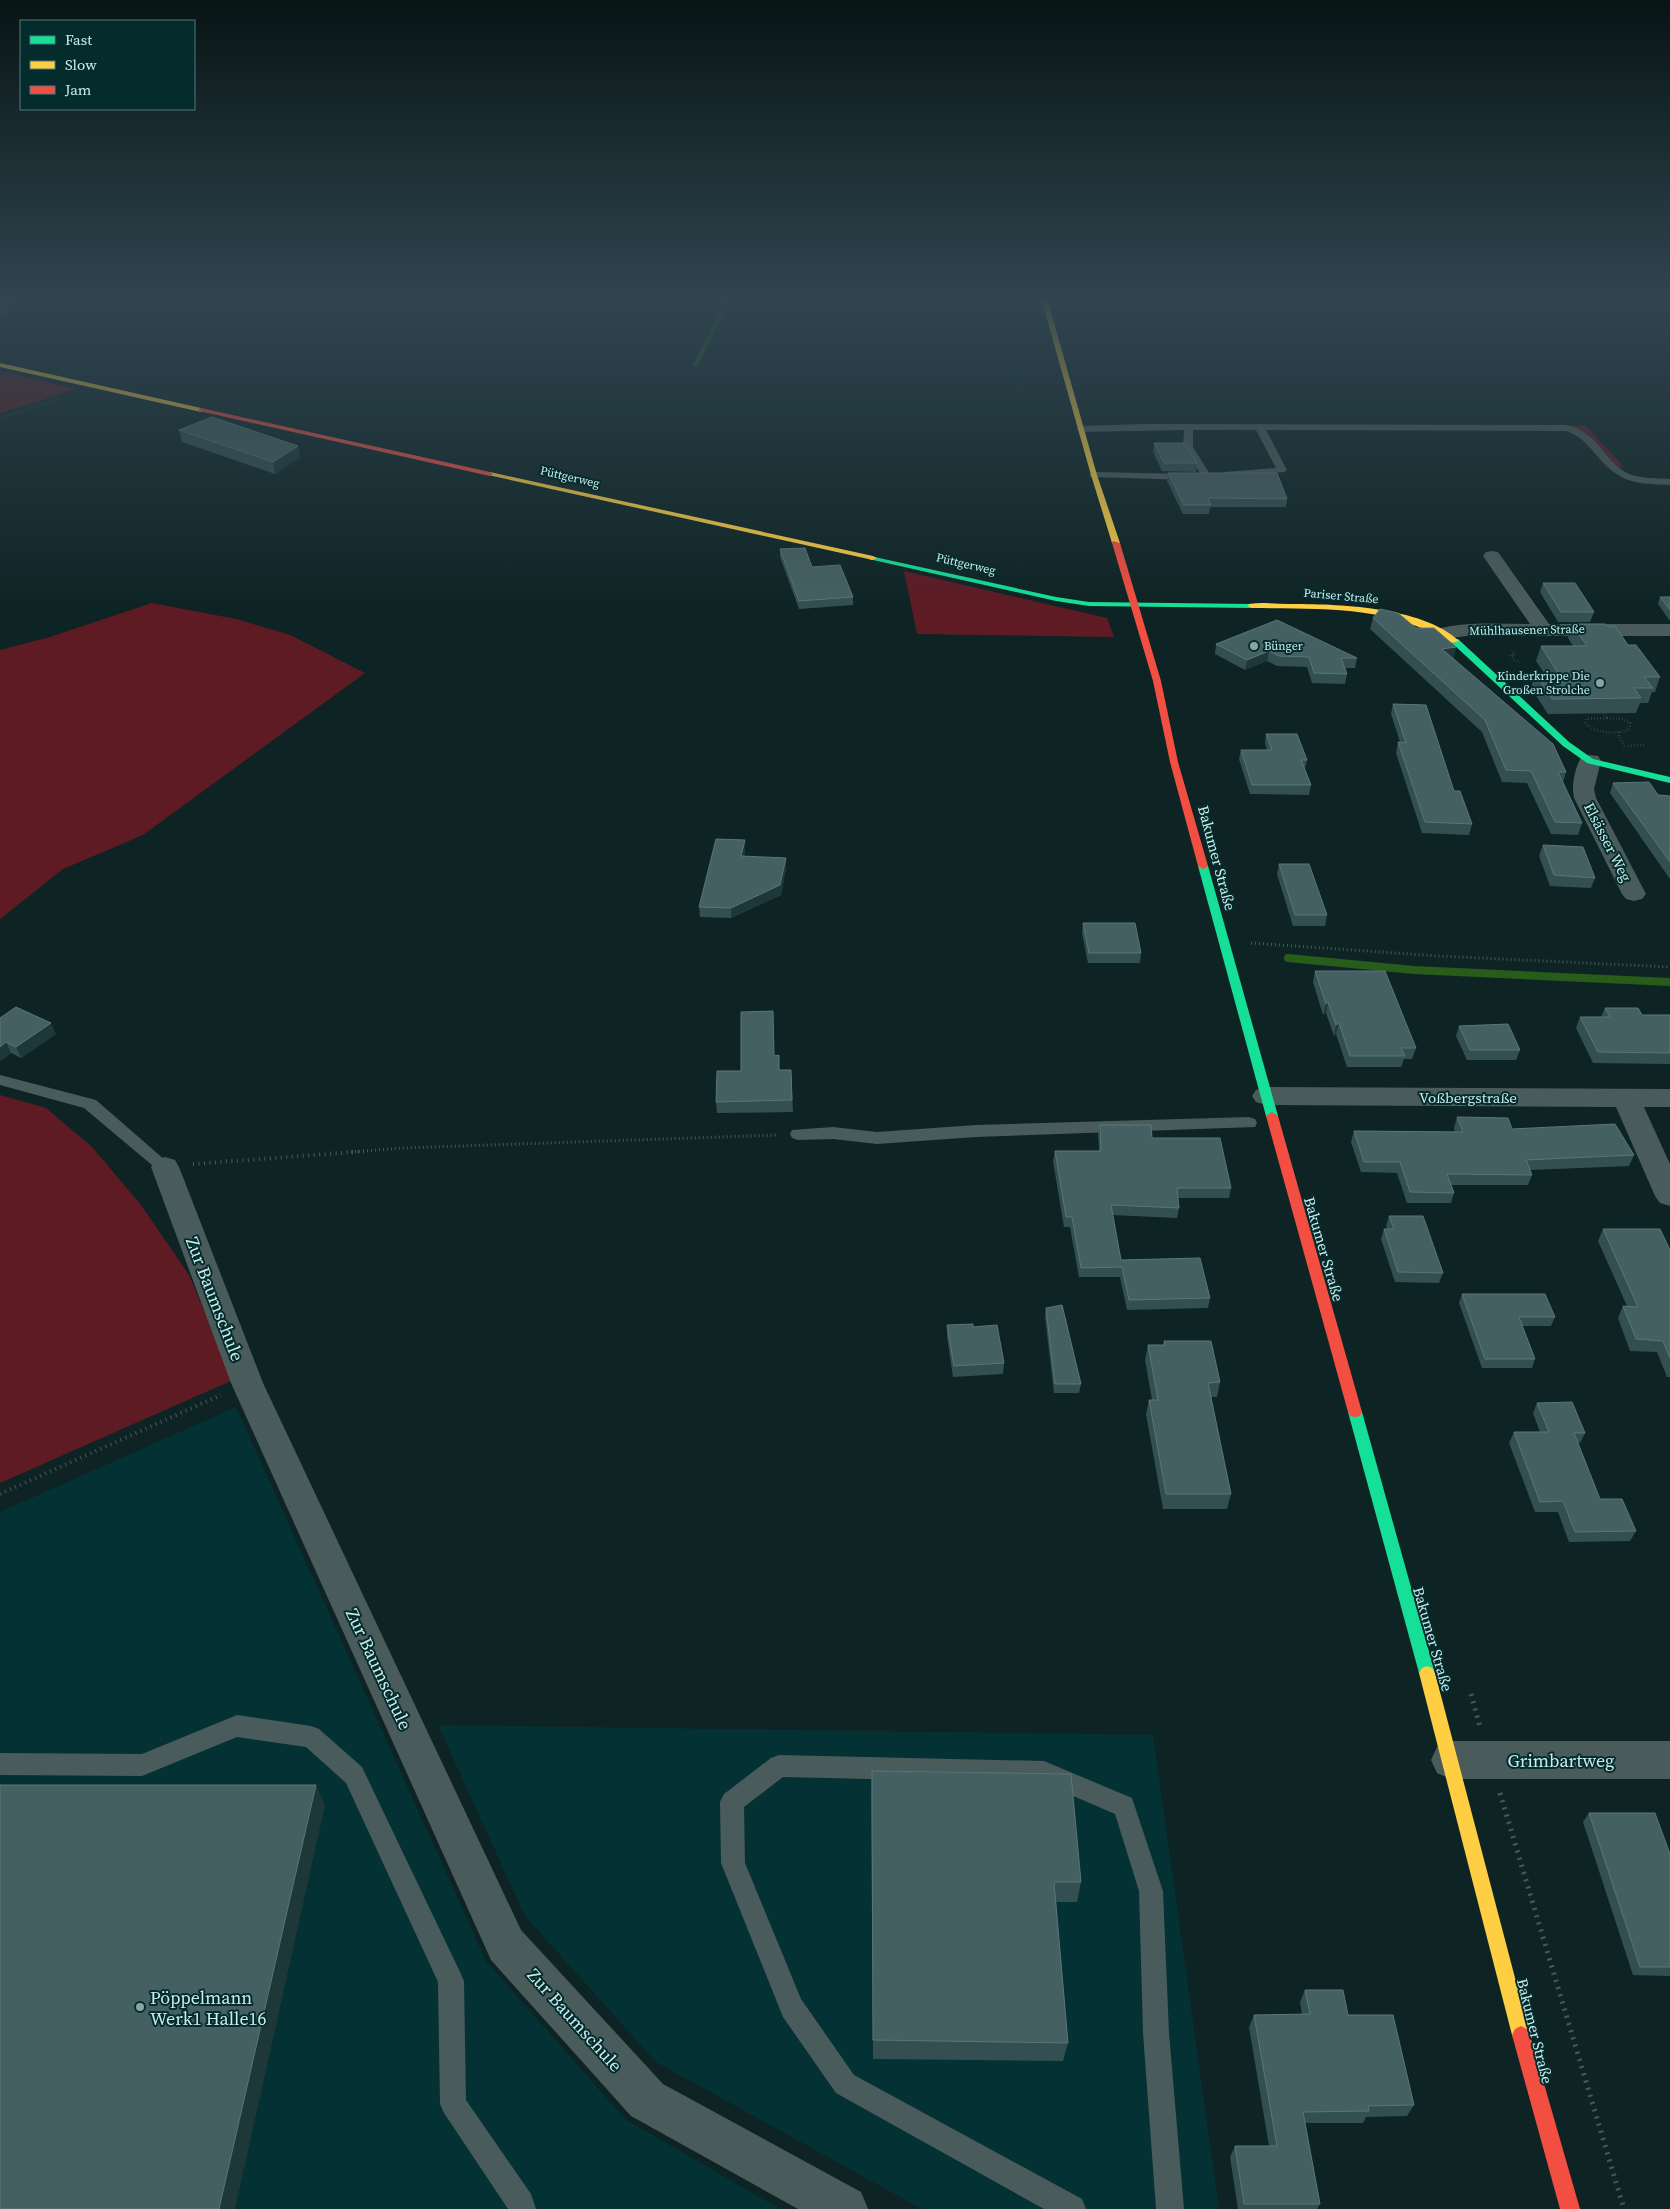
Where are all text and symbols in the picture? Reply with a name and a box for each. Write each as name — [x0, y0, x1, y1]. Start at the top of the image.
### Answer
legend — [20, 20, 195, 110]
text: Fast — [65, 29, 92, 50]
text: Slow — [65, 54, 97, 75]
text: Jam — [64, 79, 92, 100]
street label: Püttgerweg — [539, 462, 601, 492]
street label: Püttgerweg — [935, 549, 997, 579]
street label: Pariser Straße — [1303, 585, 1379, 607]
street label: Mühlhausener Straße — [1469, 621, 1585, 639]
place label: Bünger — [1264, 638, 1303, 654]
marker: Bünger — [1248, 640, 1260, 652]
place label: Kinderkrippe Die Großen Strolche — [1497, 668, 1590, 698]
marker: Kinderkrippe Die Großen Strolche — [1594, 677, 1606, 689]
street label: Elsässer Weg — [1579, 799, 1637, 886]
street label: Bakumer Straße — [1193, 803, 1241, 913]
street label: Voßbergstraße — [1419, 1087, 1517, 1108]
street label: Bakumer Straße — [1299, 1194, 1349, 1304]
street label: Zur Baumschule — [180, 1233, 250, 1365]
street label: Bakumer Straße — [1408, 1584, 1458, 1694]
street label: Zur Baumschule — [340, 1604, 418, 1734]
street label: Grimbartweg — [1508, 1748, 1614, 1773]
street label: Zur Baumschule — [522, 1963, 628, 2077]
street label: Bakumer Straße — [1512, 1976, 1558, 2086]
place label: Pöppelmann Werk1 Halle16 — [150, 1985, 267, 2031]
marker: Pöppelmann Werk1 Halle16 — [134, 2001, 146, 2013]

